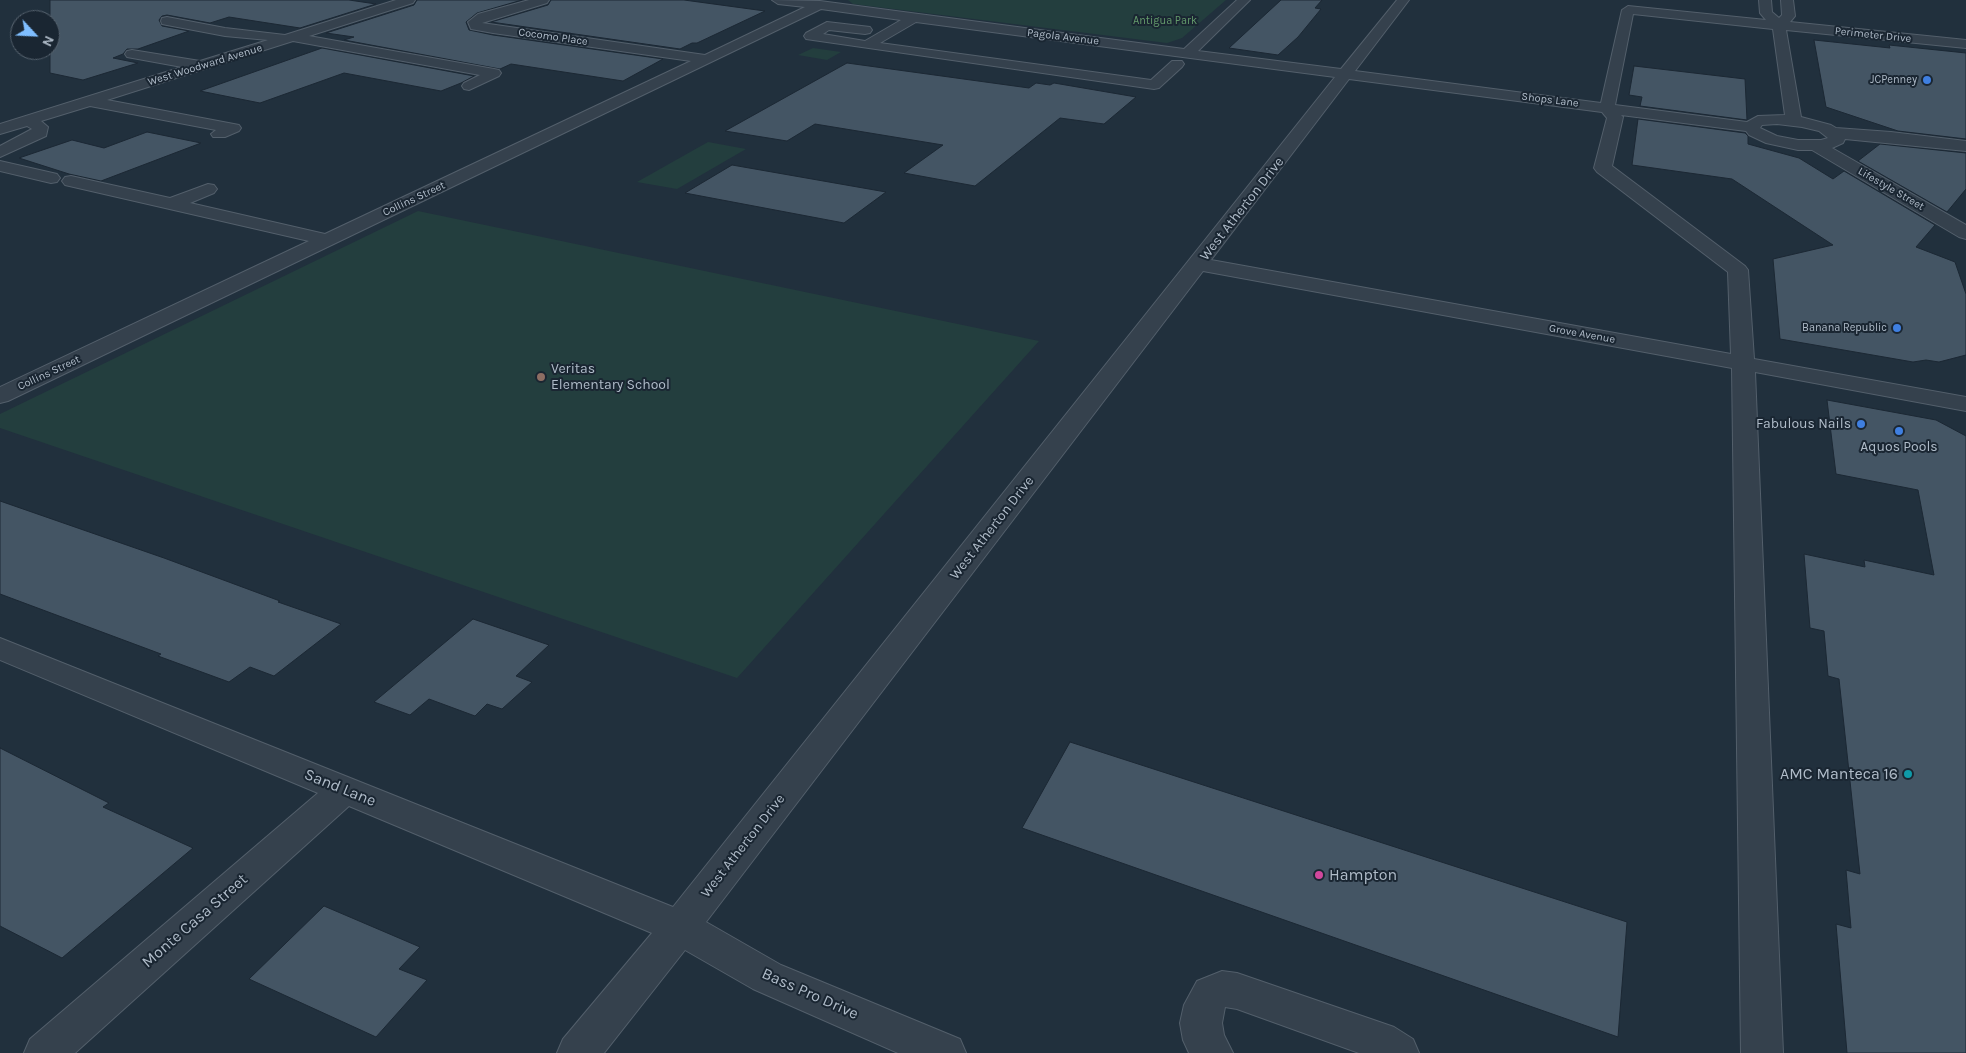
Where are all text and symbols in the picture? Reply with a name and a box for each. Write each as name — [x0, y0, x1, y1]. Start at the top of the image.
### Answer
north arrow — [10, 10, 60, 60]
park label: Antigua Park — [1133, 14, 1197, 28]
street label: Perimeter Drive — [1834, 24, 1912, 46]
street label: Cocomo Place — [517, 26, 589, 48]
street label: Pagola Avenue — [1026, 26, 1100, 48]
text: N — [38, 33, 58, 49]
street label: West Woodward Avenue — [146, 41, 264, 89]
place label: JCPenney — [1870, 73, 1917, 87]
marker: JCPenney — [1921, 74, 1933, 86]
street label: Shops Lane — [1521, 90, 1579, 110]
street label: West Atherton Drive — [1196, 154, 1288, 264]
street label: Lifestyle Street — [1855, 165, 1927, 213]
street label: Collins Street — [381, 179, 447, 219]
place label: Banana Republic — [1802, 321, 1887, 335]
street label: Grove Avenue — [1548, 322, 1616, 346]
marker: Banana Republic — [1891, 322, 1903, 334]
street label: Collins Street — [16, 353, 82, 393]
place label: Veritas Elementary School — [551, 361, 670, 394]
marker: Veritas Elementary School — [535, 371, 547, 383]
place label: Fabulous Nails — [1756, 416, 1851, 432]
marker: Fabulous Nails — [1855, 418, 1867, 430]
marker: Aquos Pools — [1893, 425, 1905, 437]
place label: Aquos Pools — [1860, 439, 1938, 455]
street label: West Atherton Drive — [946, 473, 1038, 583]
place label: AMC Manteca 16 — [1780, 764, 1898, 784]
street label: Sand Lane — [301, 765, 379, 811]
marker: AMC Manteca 16 — [1902, 768, 1914, 780]
street label: West Atherton Drive — [697, 791, 789, 901]
place label: Hampton — [1329, 865, 1397, 885]
marker: Hampton — [1313, 869, 1325, 881]
street label: Monte Casa Street — [138, 870, 252, 972]
street label: Bass Pro Drive — [759, 964, 861, 1024]

